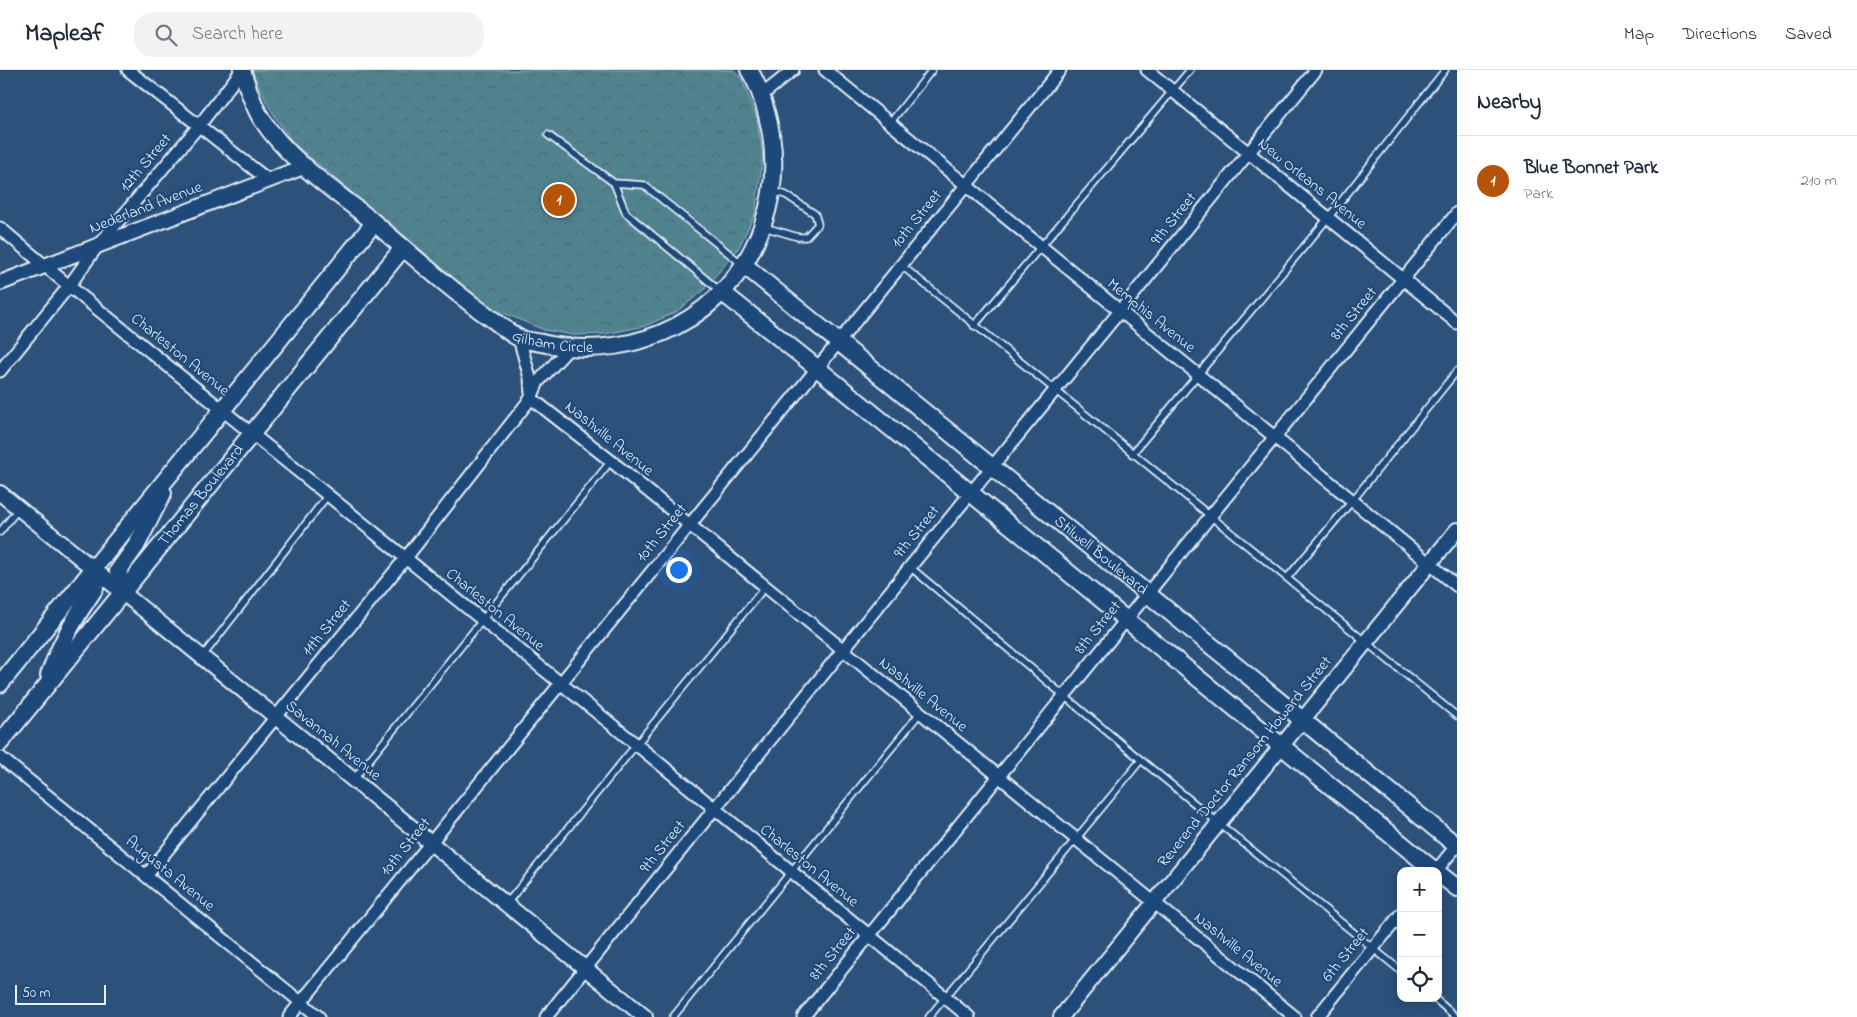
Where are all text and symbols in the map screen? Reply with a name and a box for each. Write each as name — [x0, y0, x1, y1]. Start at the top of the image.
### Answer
search box — [134, 12, 484, 57]
text: Mapleaf — [25, 17, 104, 52]
icon: search — [152, 21, 180, 49]
text: Search here — [192, 21, 283, 48]
text: Map — [1624, 22, 1654, 48]
text: Directions — [1682, 22, 1757, 48]
text: Saved — [1785, 22, 1832, 48]
text: Nearby — [1477, 88, 1541, 118]
street label: 12th Street — [114, 128, 178, 198]
street label: New Orleans Avenue — [1252, 132, 1372, 236]
text: Blue Bonnet Park — [1524, 155, 1658, 182]
text: 1 — [1490, 169, 1496, 193]
text: 210 m — [1801, 169, 1837, 193]
street label: Nederland Avenue — [86, 175, 207, 241]
pin: 1 — [543, 181, 575, 219]
text: Park — [1524, 182, 1553, 206]
street label: 10th Street — [886, 184, 949, 253]
street label: 9th Street — [1145, 187, 1203, 251]
street label: Memphis Avenue — [1101, 273, 1201, 360]
street label: 8th Street — [1325, 281, 1384, 346]
street label: Charleston Avenue — [125, 307, 235, 403]
street label: Gilham Circle — [507, 324, 594, 360]
street label: Nashville Avenue — [559, 395, 659, 483]
street label: Thomas Boulevard — [153, 439, 250, 552]
street label: 10th Street — [631, 498, 694, 567]
street label: 9th Street — [888, 500, 946, 564]
street label: Stilwell Boulevard — [1048, 510, 1153, 601]
your location — [666, 557, 692, 583]
street label: Charleston Avenue — [440, 562, 550, 658]
street label: 11th Street — [296, 594, 358, 662]
street label: 8th Street — [1069, 595, 1128, 660]
street label: Nashville Avenue — [873, 651, 973, 739]
street label: Reverend Doctor Ransom Howard Street — [1152, 651, 1338, 873]
street label: Savannah Avenue — [280, 695, 387, 788]
street label: 10th Street — [375, 812, 438, 881]
street label: 9th Street — [634, 815, 692, 879]
street label: Charleston Avenue — [754, 818, 864, 914]
street label: Augusta Avenue — [120, 830, 221, 918]
map controls — [1397, 867, 1442, 1002]
button: + — [1397, 867, 1442, 912]
street label: Nashville Avenue — [1188, 906, 1288, 994]
button: − — [1397, 912, 1442, 957]
street label: 8th Street — [804, 921, 863, 986]
street label: 6th Street — [1316, 922, 1376, 988]
button: locate — [1397, 957, 1442, 1002]
scale bar — [15, 982, 106, 1005]
text: 50 m — [22, 983, 50, 1004]

